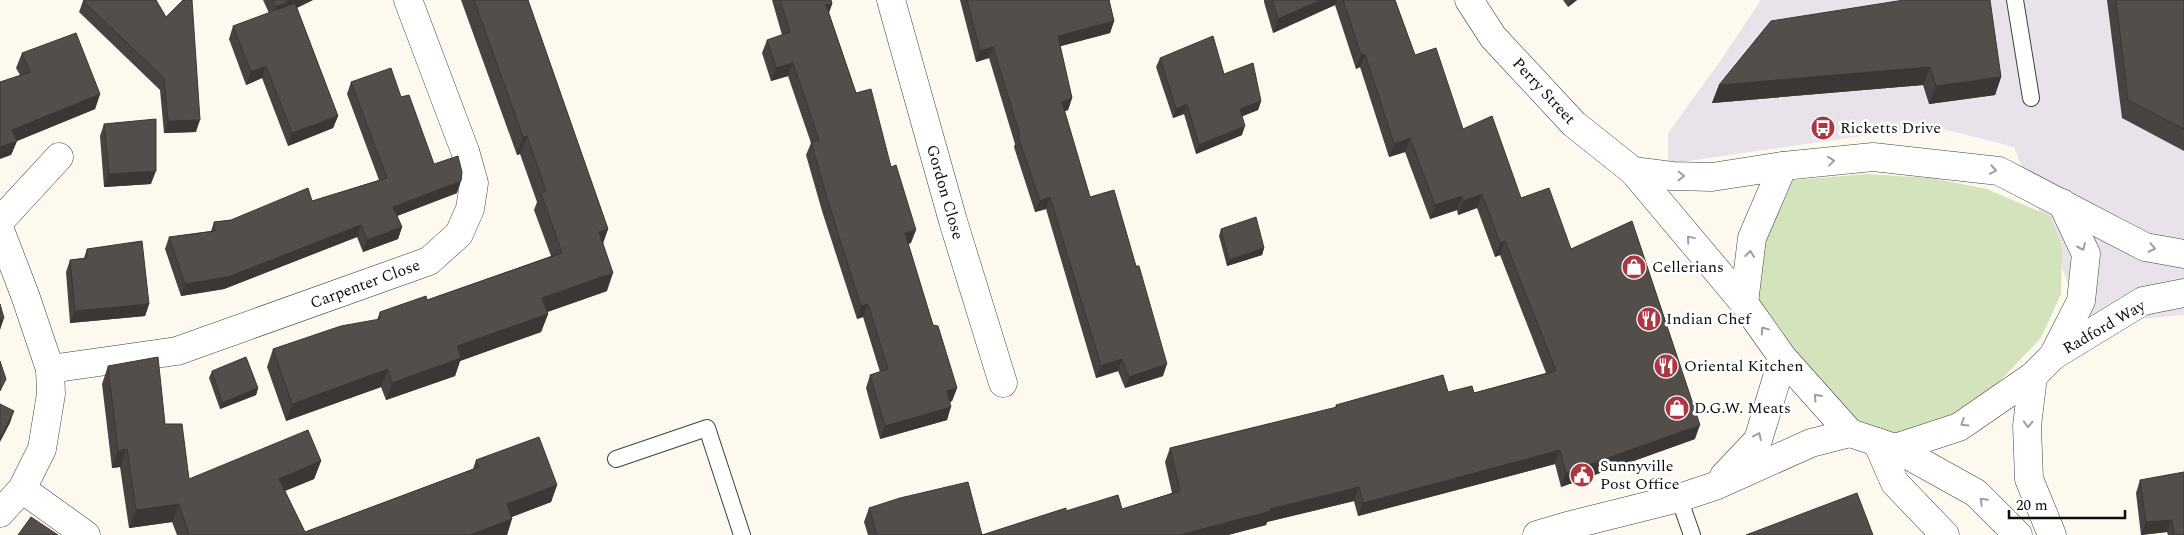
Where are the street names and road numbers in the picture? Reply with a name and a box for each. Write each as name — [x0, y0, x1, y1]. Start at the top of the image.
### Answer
street label: Perry Street — [1507, 52, 1582, 130]
street label: Gordon Close — [920, 142, 970, 242]
street label: Carpenter Close — [307, 253, 423, 315]
street label: Radford Way — [2058, 293, 2151, 360]

